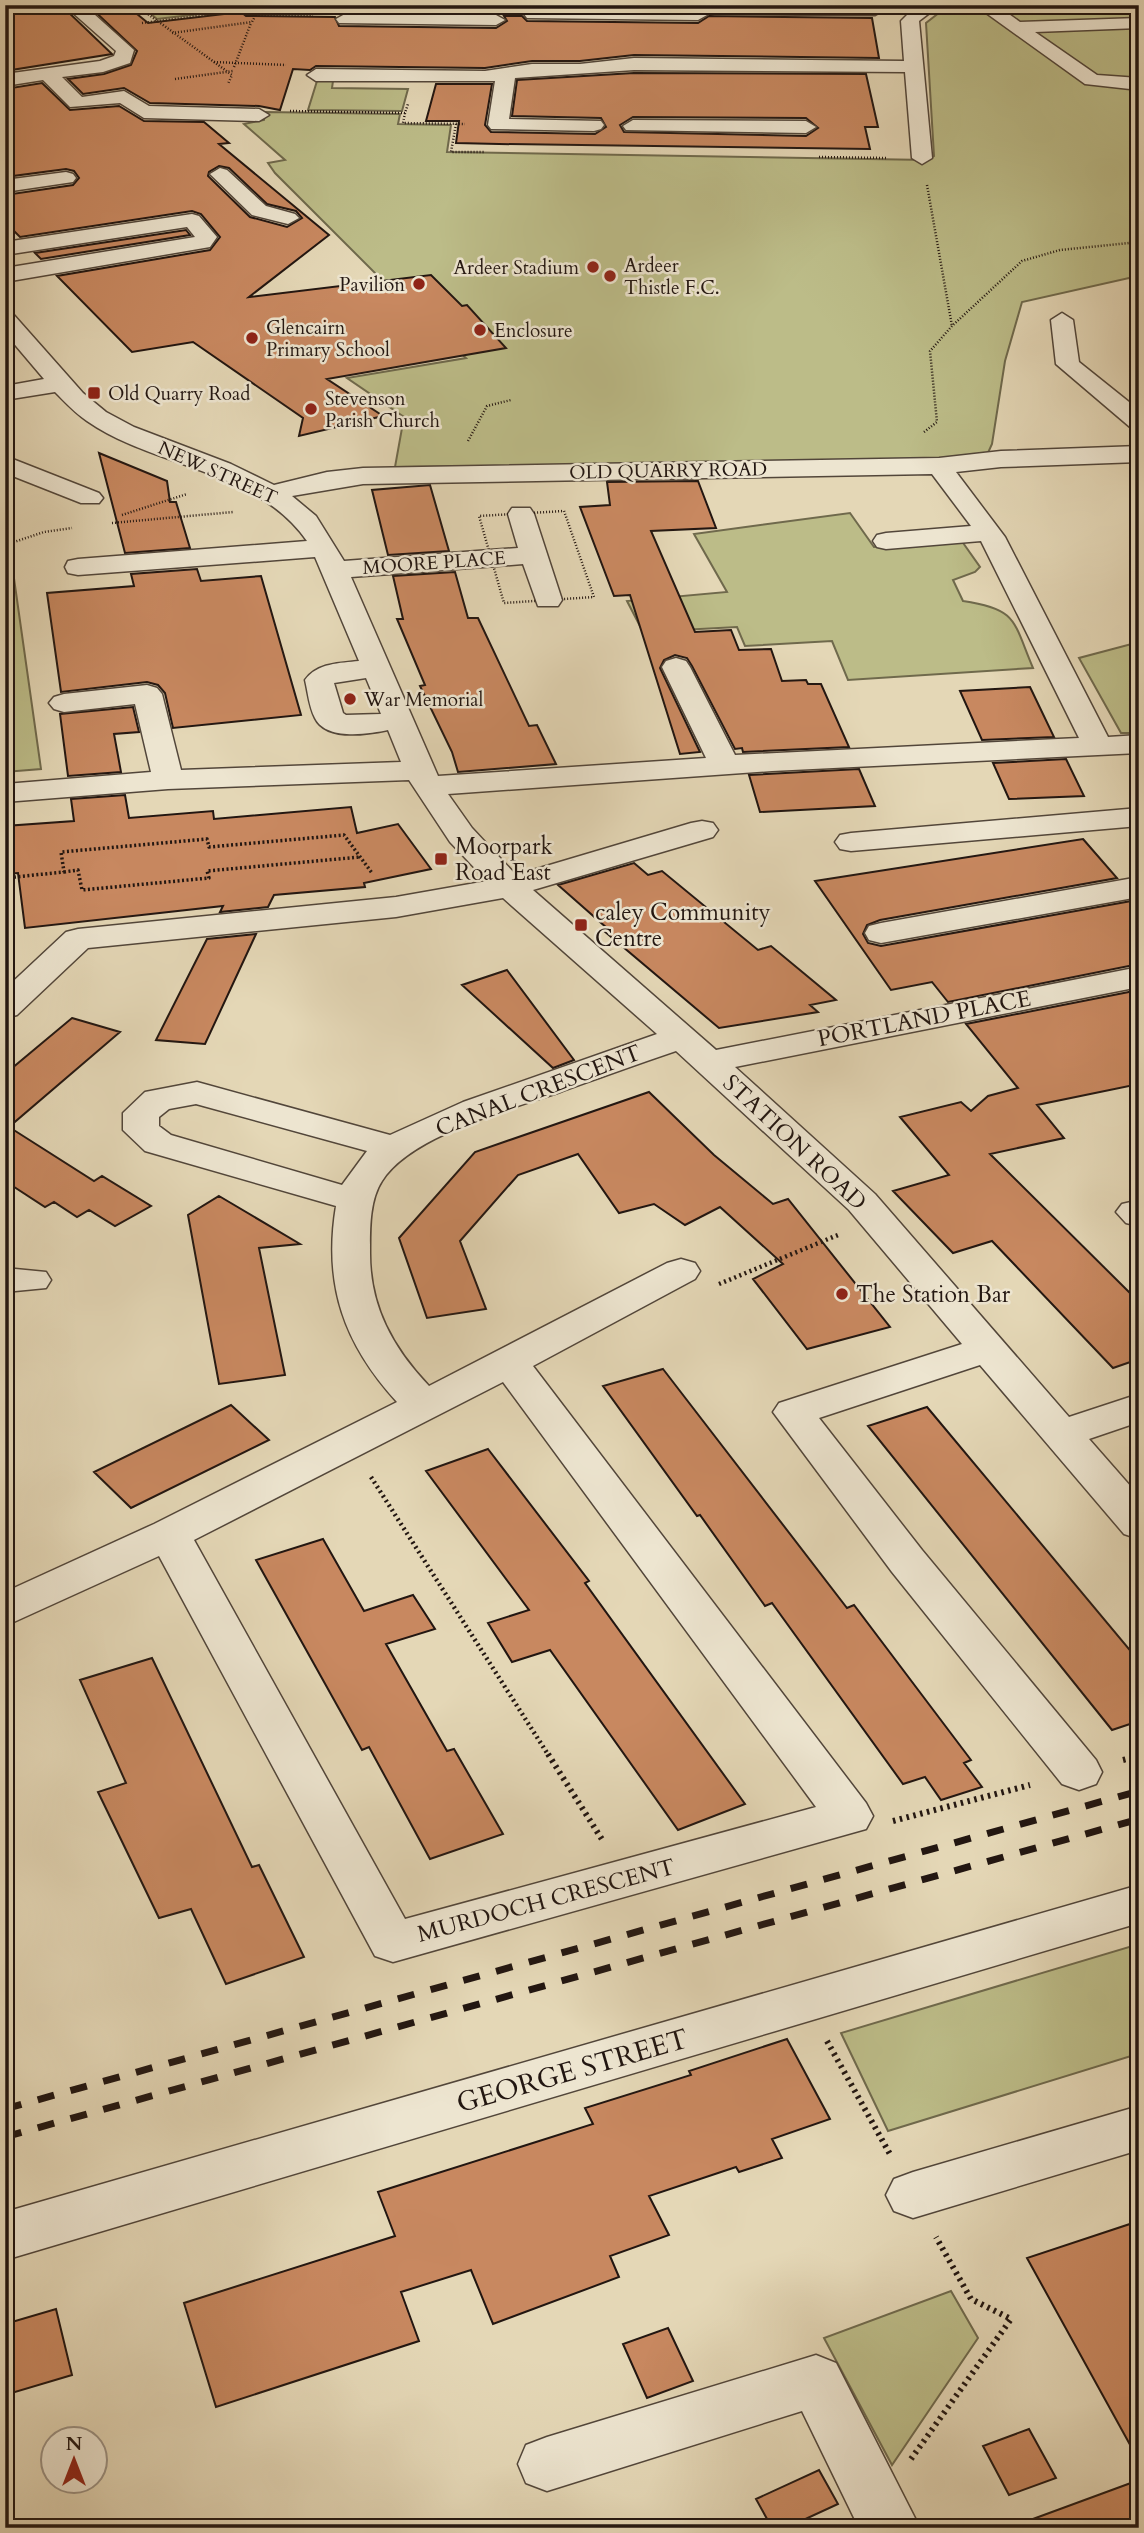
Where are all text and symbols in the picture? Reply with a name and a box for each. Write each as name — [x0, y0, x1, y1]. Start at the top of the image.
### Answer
place label: Ardeer Thistle F.C. — [624, 253, 720, 301]
place label: Ardeer Stadium — [453, 255, 580, 281]
marker: Ardeer Stadium — [585, 259, 601, 275]
marker: Ardeer Thistle F.C. — [602, 268, 618, 284]
place label: Pavilion — [339, 272, 405, 298]
marker: Pavilion — [411, 276, 427, 292]
place label: Glencairn Primary School — [266, 315, 390, 363]
place label: Enclosure — [494, 318, 573, 344]
marker: Enclosure — [472, 322, 488, 338]
marker: Glencairn Primary School — [244, 330, 260, 346]
place label: Old Quarry Road — [108, 381, 250, 407]
marker: Old Quarry Road — [86, 385, 102, 401]
place label: Stevenson Parish Church — [325, 386, 441, 434]
marker: Stevenson Parish Church — [303, 401, 319, 417]
street label: NEW STREET — [154, 435, 281, 511]
street label: OLD QUARRY ROAD — [569, 456, 767, 486]
street label: MOORE PLACE — [362, 545, 506, 581]
place label: War Memorial — [363, 687, 484, 713]
marker: War Memorial — [342, 691, 358, 707]
place label: Moorpark Road East — [455, 831, 553, 888]
marker: Moorpark Road East — [433, 851, 449, 867]
place label: caley Community Centre — [595, 897, 771, 954]
marker: caley Community Centre — [573, 917, 589, 933]
street label: PORTLAND PLACE — [815, 983, 1033, 1054]
street label: CANAL CRESCENT — [431, 1037, 645, 1144]
street label: STATION ROAD — [716, 1068, 873, 1217]
place label: The Station Bar — [856, 1279, 1011, 1310]
marker: The Station Bar — [834, 1286, 850, 1302]
street label: MURDOCH CRESCENT — [414, 1851, 678, 1950]
street label: GEORGE STREET — [452, 2020, 692, 2122]
north arrow — [38, 2424, 108, 2494]
text: N — [66, 2431, 83, 2457]

